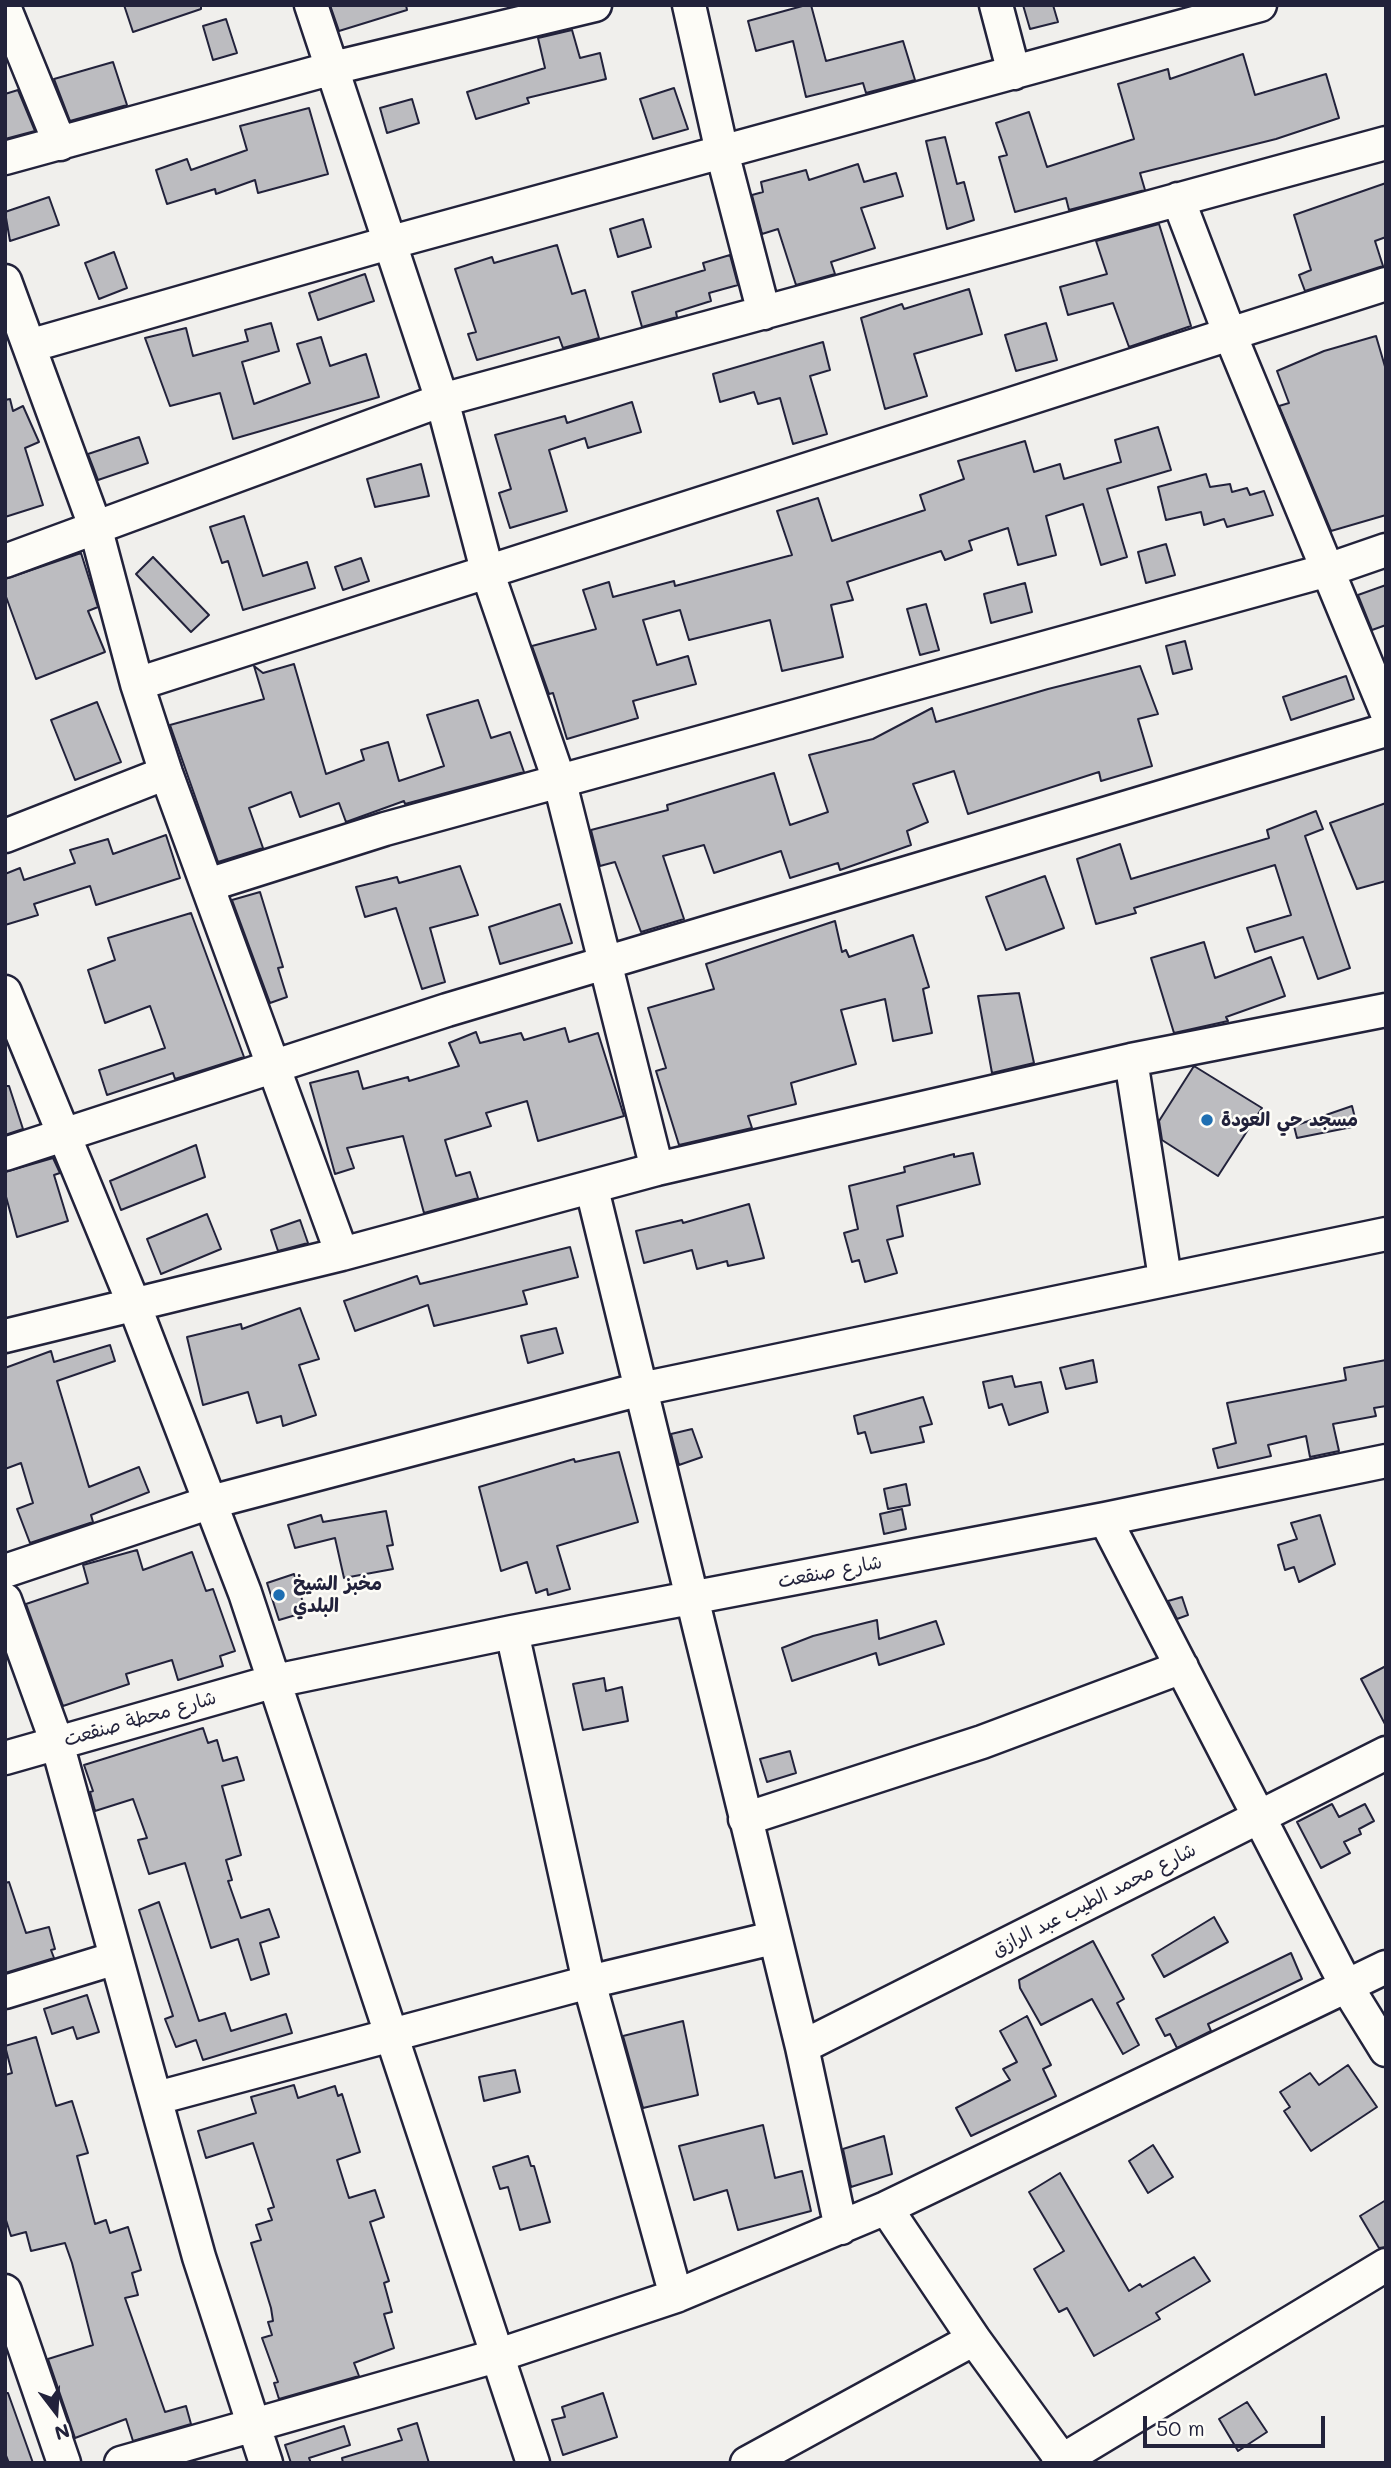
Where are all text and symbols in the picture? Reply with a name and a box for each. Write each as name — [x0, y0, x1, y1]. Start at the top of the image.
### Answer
place label: مسجد حي العودة — [1221, 1109, 1358, 1131]
marker: مسجد حي العودة — [1199, 1112, 1215, 1128]
street label: شارع صنقعت — [776, 1551, 884, 1593]
place label: مخبز الشيخ البلدي — [293, 1573, 382, 1617]
marker: مخبز الشيخ البلدي — [271, 1587, 287, 1603]
street label: شارع محطة صنقعت — [61, 1686, 219, 1752]
street label: شارع محمد الطيب عبد الرازق — [988, 1839, 1200, 1961]
north arrow — [21, 2377, 91, 2447]
scale bar — [1146, 2402, 1328, 2446]
text: 50 m — [1156, 2414, 1205, 2441]
text: N — [52, 2418, 73, 2447]

